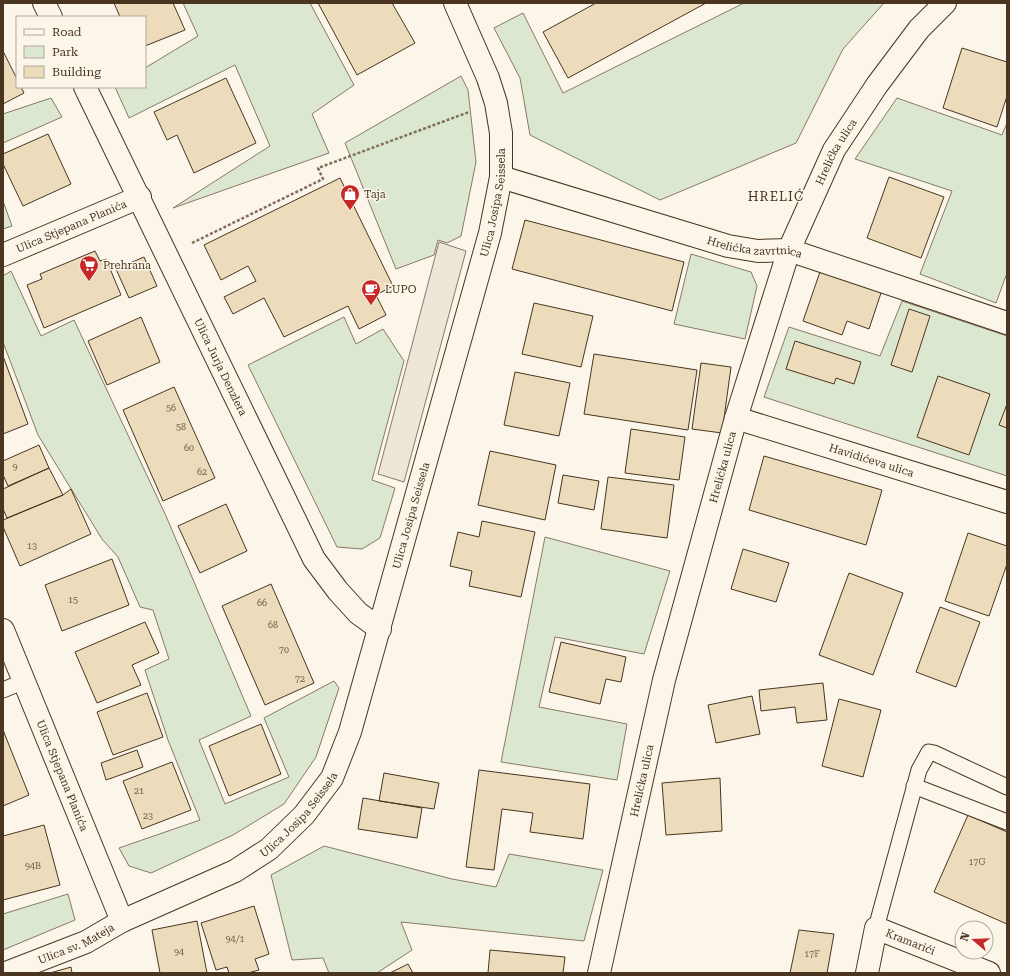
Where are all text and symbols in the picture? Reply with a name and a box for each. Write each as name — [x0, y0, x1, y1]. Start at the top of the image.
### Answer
legend — [16, 16, 146, 88]
text: Road — [52, 25, 82, 39]
text: Park — [52, 45, 79, 59]
text: Building — [52, 65, 101, 79]
street label: Hrelićka ulica — [813, 116, 859, 187]
street label: Ulica Josipa Seissela — [477, 148, 508, 258]
shop icon: Taja — [339, 183, 361, 211]
place label: Taja — [364, 188, 386, 201]
district label: HRELIĆ — [748, 188, 804, 204]
street label: Ulica Stjepana Planića — [14, 197, 129, 255]
street label: Hrelićka zavrtnica — [705, 233, 804, 261]
supermarket icon: Prehrana — [78, 254, 100, 282]
place label: Prehrana — [103, 259, 151, 272]
cafe icon: LUPO — [360, 278, 382, 306]
place label: LUPO — [385, 283, 417, 296]
street label: Ulica Jurja Denzlera — [192, 316, 250, 418]
house number: 56 — [166, 403, 176, 413]
house number: 58 — [176, 422, 186, 432]
street label: Hrelićka ulica — [706, 430, 739, 504]
street label: Havidićeva ulica — [828, 441, 916, 479]
house number: 60 — [184, 443, 194, 453]
street label: Ulica Josipa Seissela — [390, 461, 432, 570]
house number: 9 — [12, 462, 18, 472]
house number: 62 — [197, 467, 207, 477]
house number: 13 — [27, 541, 37, 551]
house number: 15 — [68, 595, 78, 605]
house number: 66 — [257, 598, 267, 608]
house number: 68 — [268, 620, 278, 630]
house number: 70 — [279, 645, 289, 655]
house number: 72 — [295, 674, 305, 684]
street label: Ulica Stjepana Planića — [34, 718, 91, 833]
street label: Hrelićka ulica — [627, 743, 656, 818]
street label: Ulica Josipa Seissela — [257, 770, 340, 860]
house number: 21 — [134, 786, 144, 796]
house number: 23 — [143, 811, 153, 821]
house number: 17G — [968, 857, 986, 867]
house number: 94B — [25, 861, 41, 871]
north arrow — [954, 920, 994, 960]
street label: Ulica sv. Mateja — [36, 921, 116, 966]
street label: Kramarići — [884, 926, 938, 958]
text: N — [957, 930, 973, 943]
house number: 94/1 — [226, 934, 244, 944]
house number: 94 — [174, 947, 184, 957]
house number: 17F — [804, 949, 820, 959]

